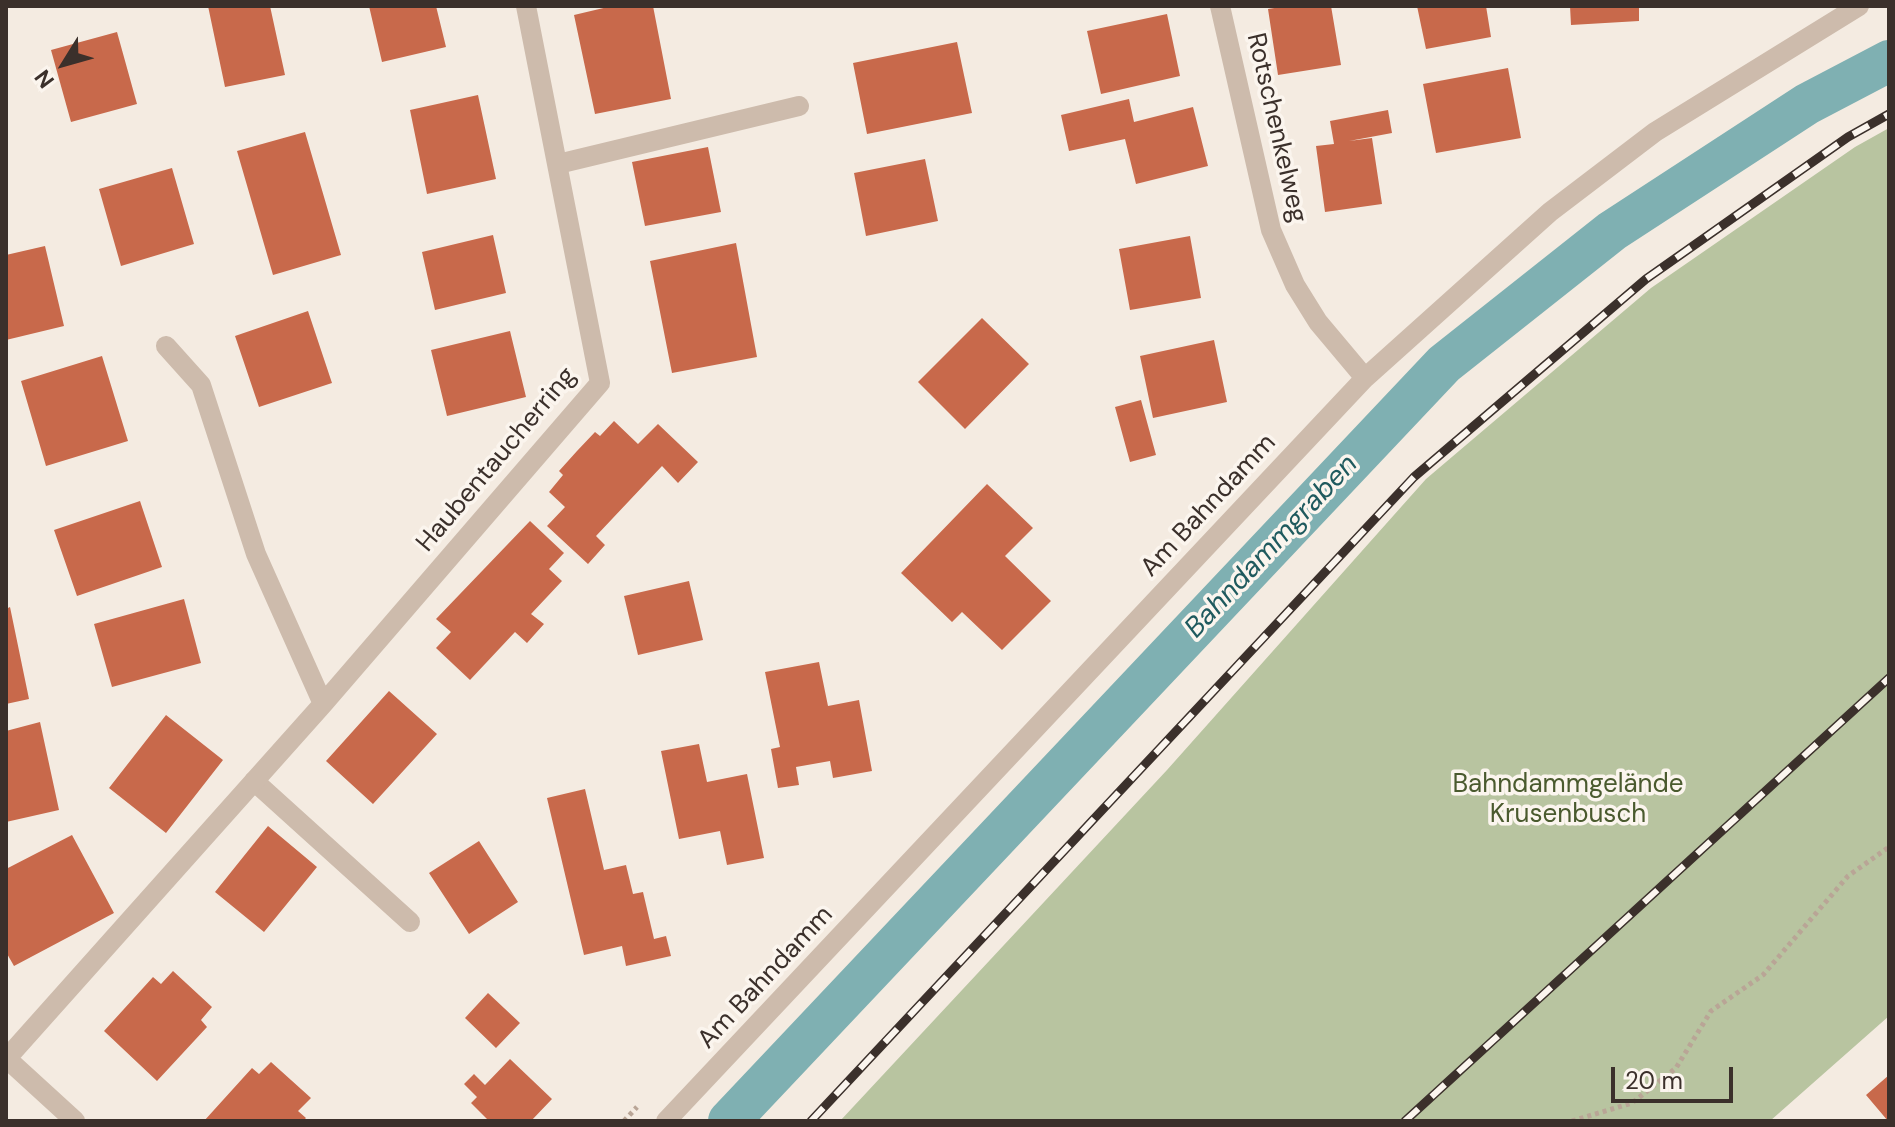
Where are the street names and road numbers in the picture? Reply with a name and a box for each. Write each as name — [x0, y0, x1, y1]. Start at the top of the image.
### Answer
street label: Rotschenkelweg — [1239, 30, 1313, 226]
street label: Haubentaucherring — [411, 361, 583, 559]
street label: Am Bahndamm — [1135, 428, 1283, 584]
street label: Am Bahndamm — [692, 900, 840, 1056]

